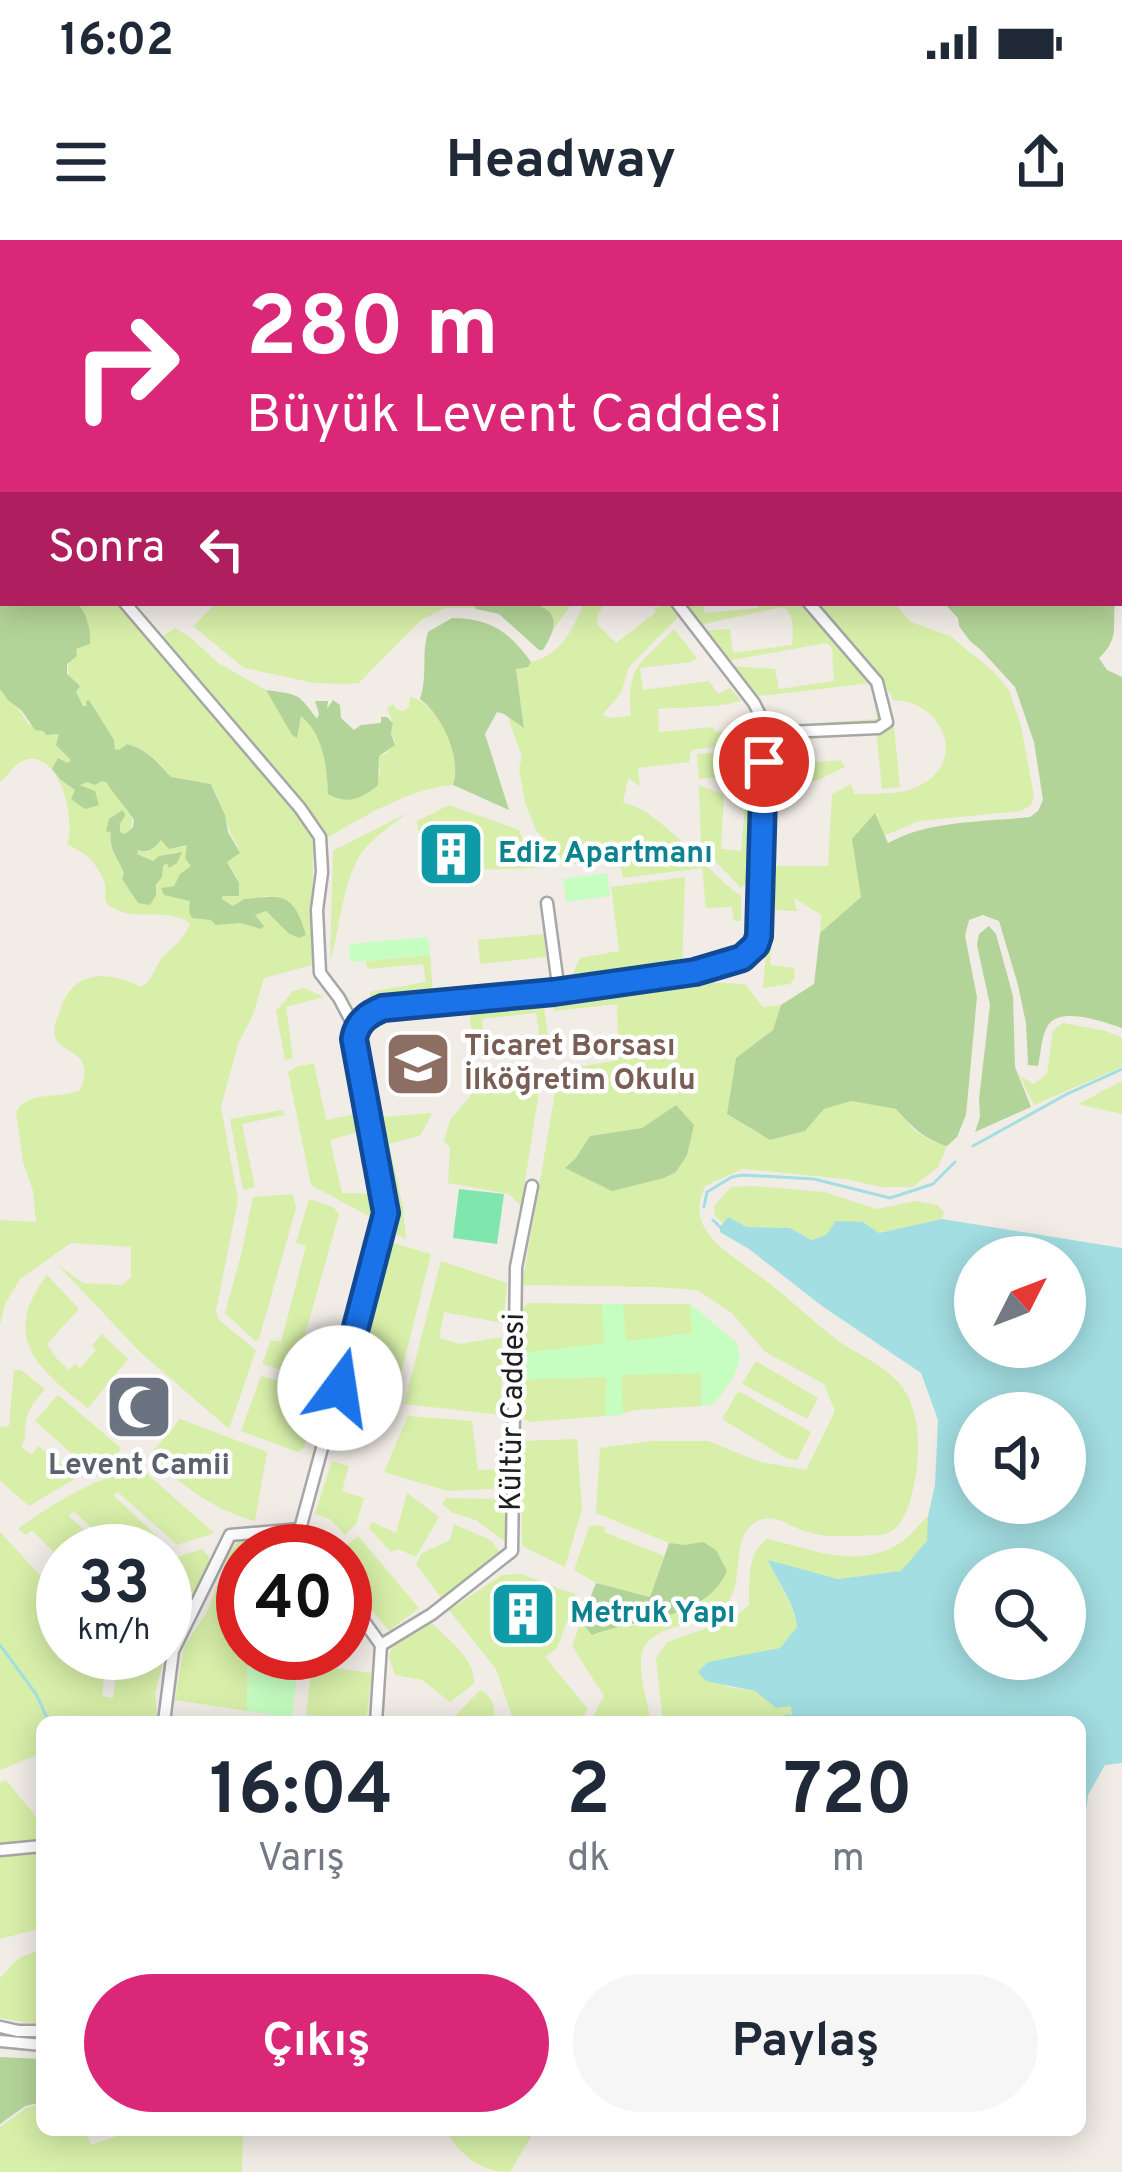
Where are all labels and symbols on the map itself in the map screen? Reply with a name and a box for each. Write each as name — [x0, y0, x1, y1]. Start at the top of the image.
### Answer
pin — [713, 711, 815, 813]
building icon: Ediz Apartmanı — [416, 819, 486, 889]
place label: Ediz Apartmanı — [498, 836, 713, 873]
school or university icon: Ticaret Borsası İlköğretim Okulu — [383, 1029, 453, 1099]
place label: Ticaret Borsası İlköğretim Okulu — [464, 1029, 696, 1100]
north arrow — [954, 1236, 1086, 1368]
street label: Kültür Caddesi — [494, 1313, 534, 1511]
position arrow — [277, 1325, 403, 1451]
mosque icon: Levent Camii — [104, 1372, 174, 1442]
place label: Levent Camii — [48, 1448, 230, 1485]
speed limit sign: 40 — [216, 1524, 372, 1680]
building icon: Metruk Yapı — [488, 1579, 558, 1649]
place label: Metruk Yapı — [570, 1596, 735, 1633]

